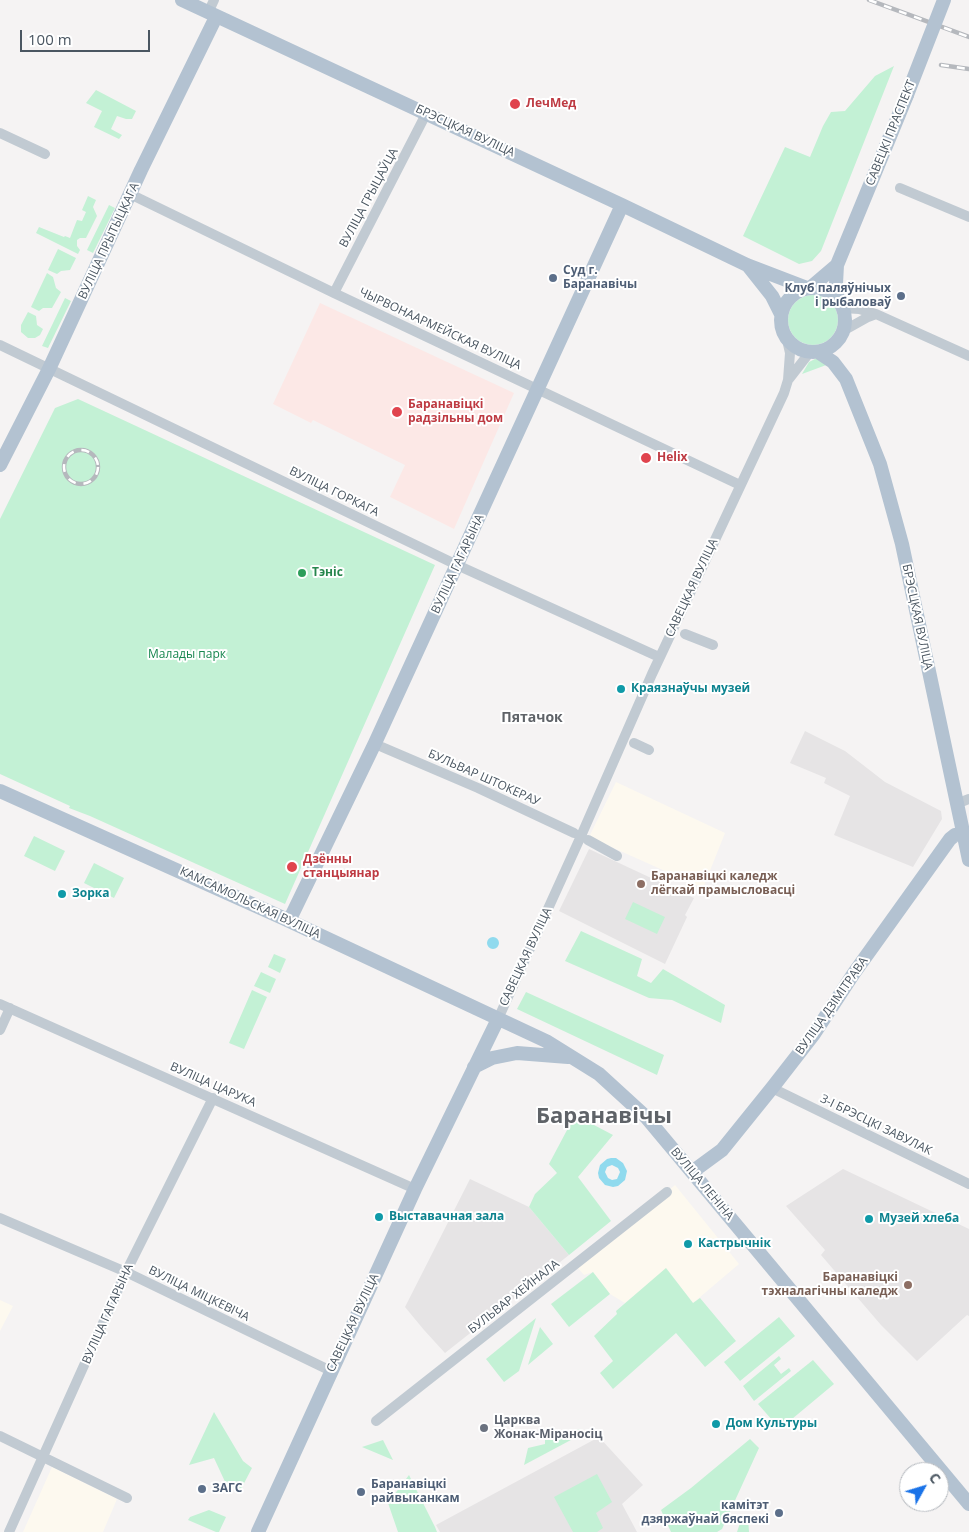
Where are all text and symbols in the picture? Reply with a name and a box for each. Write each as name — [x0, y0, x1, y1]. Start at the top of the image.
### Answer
scale bar — [22, 20, 152, 52]
text: 100 m — [28, 29, 72, 49]
street label: САВЕЦКІ ПРАСПЕКТ — [863, 78, 919, 188]
marker: ЛечМед — [508, 97, 522, 111]
place label: ЛечМед — [526, 97, 576, 111]
street label: БРЭСЦКАЯ ВУЛІЦА — [413, 102, 517, 160]
street label: ВУЛІЦА ГРЫЦАЎЦА — [337, 146, 401, 250]
street label: ВУЛІЦА ПРЫТЫЦКАГА — [76, 180, 142, 302]
place label: Суд г. Баранавічы — [563, 264, 637, 292]
marker: Суд г. Баранавічы — [547, 272, 559, 284]
place label: Клуб паляўнічых і рыбаловаў — [784, 282, 891, 310]
street label: ЧЫРВОНААРМЕЙСКАЯ ВУЛІЦА — [357, 285, 523, 373]
marker: Клуб паляўнічых і рыбаловаў — [895, 290, 907, 302]
place label: Баранавіцкі радзільны дом — [408, 398, 503, 426]
marker: Баранавіцкі радзільны дом — [390, 405, 404, 419]
marker: Helix — [639, 451, 653, 465]
place label: Helix — [657, 451, 688, 465]
street label: ВУЛІЦА ГОРКАГА — [287, 464, 381, 520]
street label: ВУЛІЦА ГАГАРЫНА — [429, 512, 487, 616]
street label: САВЕЦКАЯ ВУЛІЦА — [663, 536, 721, 640]
street label: БРЭСЦКАЯ ВУЛІЦА — [899, 563, 935, 671]
place label: Тэніс — [312, 566, 343, 580]
marker: Тэніс — [296, 567, 308, 579]
park label: Малады парк — [148, 648, 226, 662]
place label: Краязнаўчы музей — [631, 682, 750, 696]
marker: Краязнаўчы музей — [615, 683, 627, 695]
district label: Пятачок — [501, 710, 563, 726]
street label: БУЛЬВАР ШТОКЕРАУ — [426, 747, 542, 809]
place label: Дзённы станцыянар — [303, 853, 379, 881]
marker: Дзённы станцыянар — [285, 860, 299, 874]
street label: КАМСАМОЛЬСКАЯ ВУЛІЦА — [177, 864, 323, 942]
place label: Баранавіцкі каледж лёгкай прамысловасці — [651, 870, 795, 898]
marker: Баранавіцкі каледж лёгкай прамысловасці — [635, 878, 647, 890]
place label: Зорка — [72, 887, 109, 901]
marker: Зорка — [56, 888, 68, 900]
street label: САВЕЦКАЯ ВУЛІЦА — [497, 905, 555, 1009]
street label: ВУЛІЦА ДЗІМІТРАВА — [793, 954, 871, 1058]
street label: ВУЛІЦА ЦАРУКА — [168, 1060, 258, 1110]
street label: 3-І БРЭСЦКІ ЗАВУЛАК — [818, 1092, 934, 1158]
district label: Баранавічы — [536, 1104, 672, 1130]
street label: ВУЛІЦА ЛЕНІНА — [667, 1145, 737, 1223]
place label: Выставачная зала — [389, 1210, 504, 1224]
marker: Выставачная зала — [373, 1211, 385, 1223]
place label: Музей хлеба — [879, 1212, 959, 1226]
marker: Музей хлеба — [863, 1213, 875, 1225]
place label: Кастрычнік — [698, 1237, 771, 1251]
marker: Кастрычнік — [682, 1238, 694, 1250]
street label: БУЛЬВАР ХЕЙНАЛА — [466, 1257, 562, 1337]
street label: ВУЛІЦА ГАГАРЫНА — [79, 1262, 137, 1366]
street label: ВУЛІЦА МІЦКЕВІЧА — [146, 1263, 252, 1325]
street label: САВЕЦКАЯ ВУЛІЦА — [324, 1271, 382, 1375]
place label: Баранавіцкі тэхналагічны каледж — [762, 1271, 898, 1299]
marker: Баранавіцкі тэхналагічны каледж — [902, 1279, 914, 1291]
place label: Царква Жонак-Міраносіц — [494, 1414, 603, 1442]
place label: Дом Культуры — [726, 1417, 817, 1431]
marker: Дом Культуры — [710, 1418, 722, 1430]
marker: Царква Жонак-Міраносіц — [478, 1422, 490, 1434]
north arrow — [899, 1462, 949, 1512]
text: С — [925, 1468, 945, 1487]
place label: Баранавіцкі райвыканкам — [371, 1478, 460, 1506]
place label: ЗАГС — [212, 1482, 242, 1496]
marker: ЗАГС — [196, 1483, 208, 1495]
marker: Баранавіцкі райвыканкам — [355, 1486, 367, 1498]
place label: камітэт дзяржаўнай бяспекі — [641, 1499, 769, 1527]
marker: камітэт дзяржаўнай бяспекі — [773, 1507, 785, 1519]

